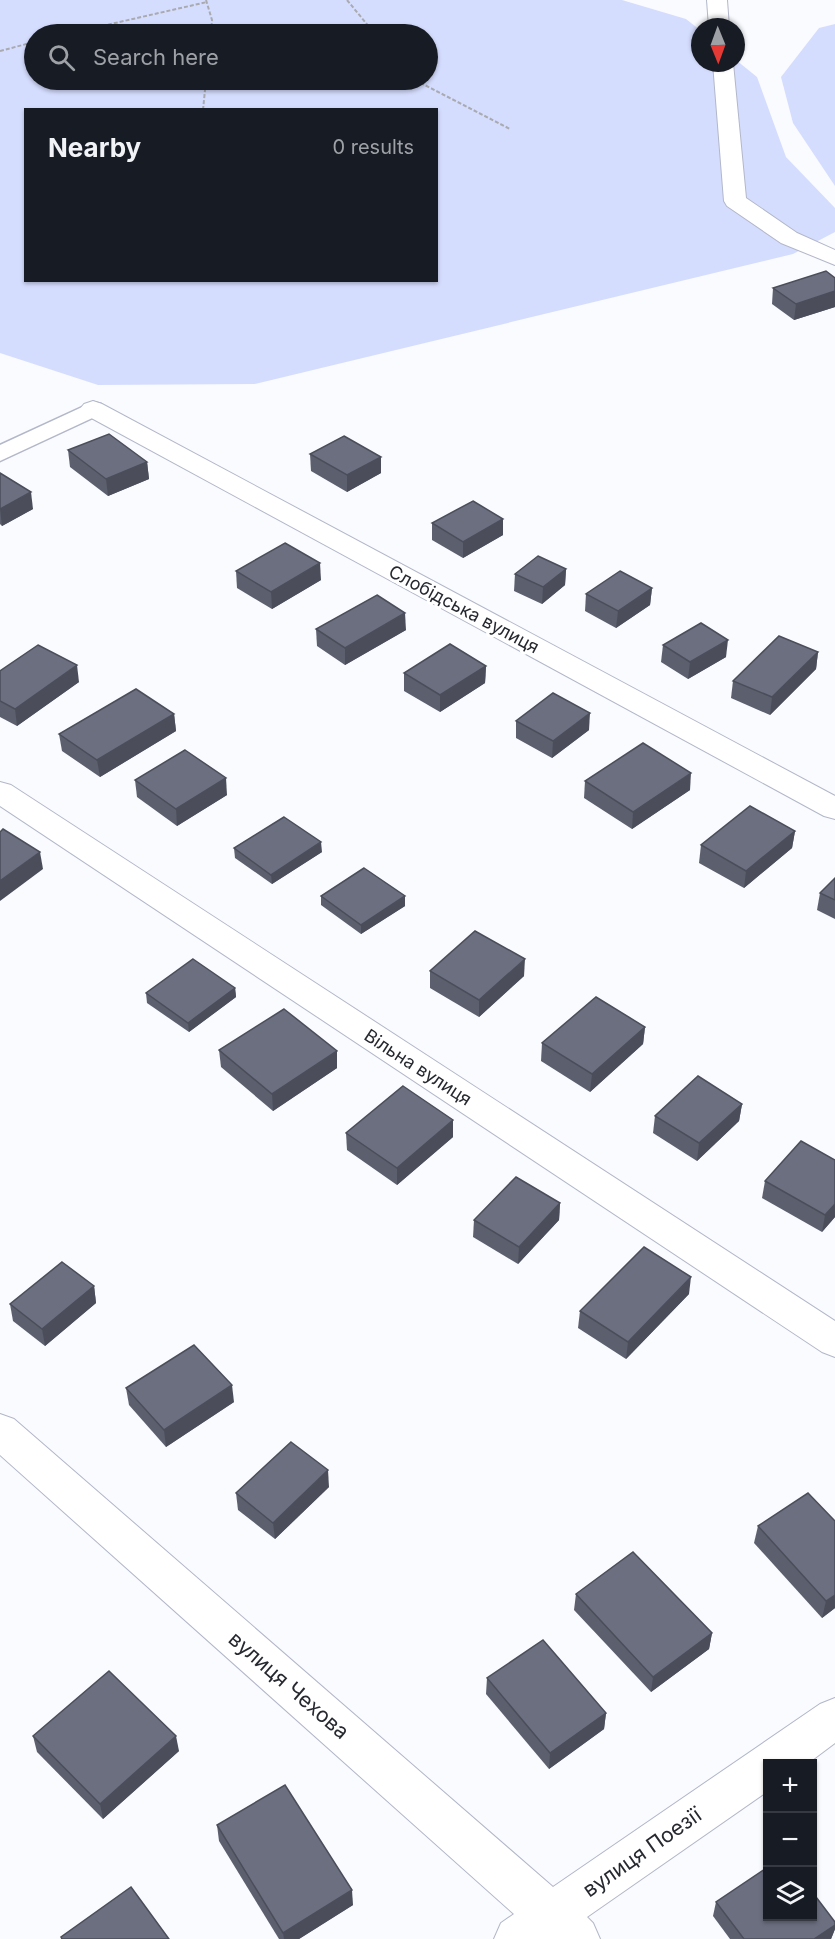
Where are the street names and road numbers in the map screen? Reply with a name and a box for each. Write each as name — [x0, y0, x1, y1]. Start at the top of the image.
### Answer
street label: Слобідська вулиця — [385, 561, 543, 657]
street label: Вільна вулиця — [360, 1025, 476, 1109]
street label: вулиця Чехова — [224, 1626, 354, 1744]
street label: вулиця Поезії — [578, 1801, 707, 1902]

